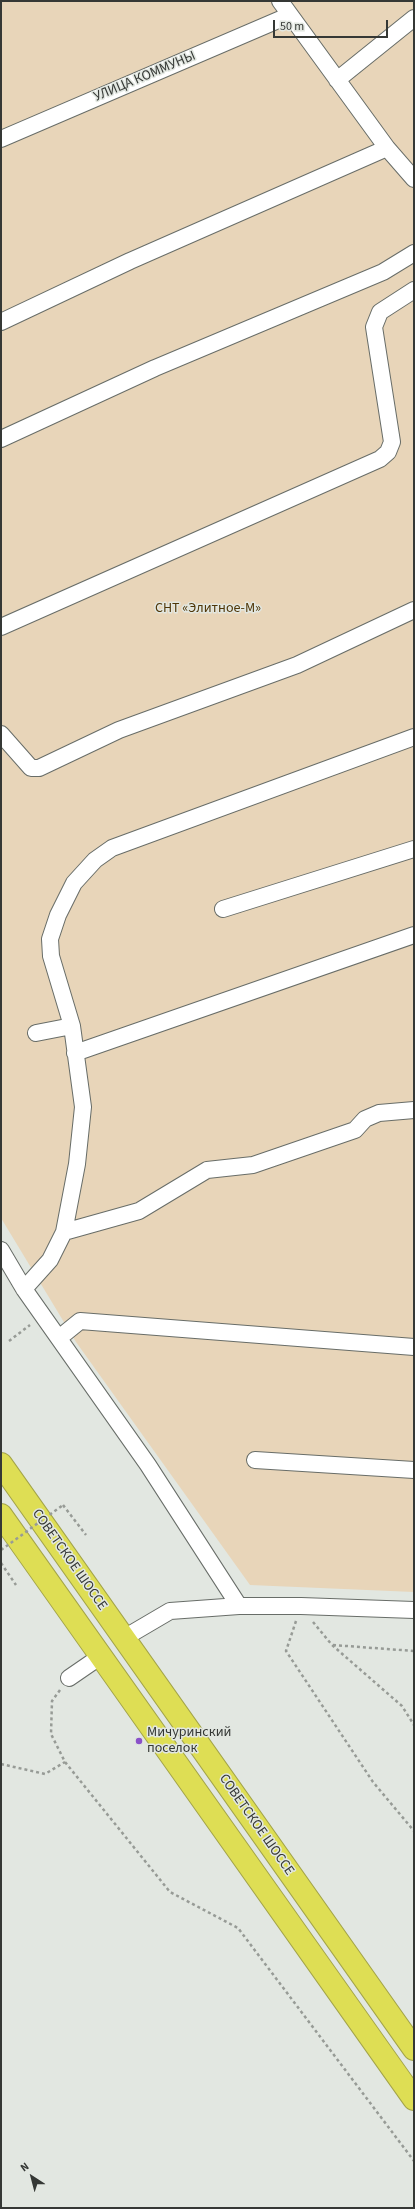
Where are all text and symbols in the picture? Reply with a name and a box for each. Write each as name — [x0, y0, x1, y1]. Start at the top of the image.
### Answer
scale bar — [275, 12, 390, 38]
text: 50 m — [280, 18, 304, 35]
street label: УЛИЦА КОММУНЫ — [92, 48, 198, 106]
park label: СНТ «Элитное-М» — [155, 601, 261, 617]
street label: СОВЕТСКОЕ ШОССЕ — [28, 1506, 110, 1614]
place label: Мичуринский поселок — [147, 1725, 231, 1758]
marker: Мичуринский поселок — [134, 1736, 144, 1746]
street label: СОВЕТСКОЕ ШОССЕ — [215, 1771, 297, 1879]
north arrow — [12, 2157, 52, 2197]
text: N — [17, 2159, 32, 2175]

